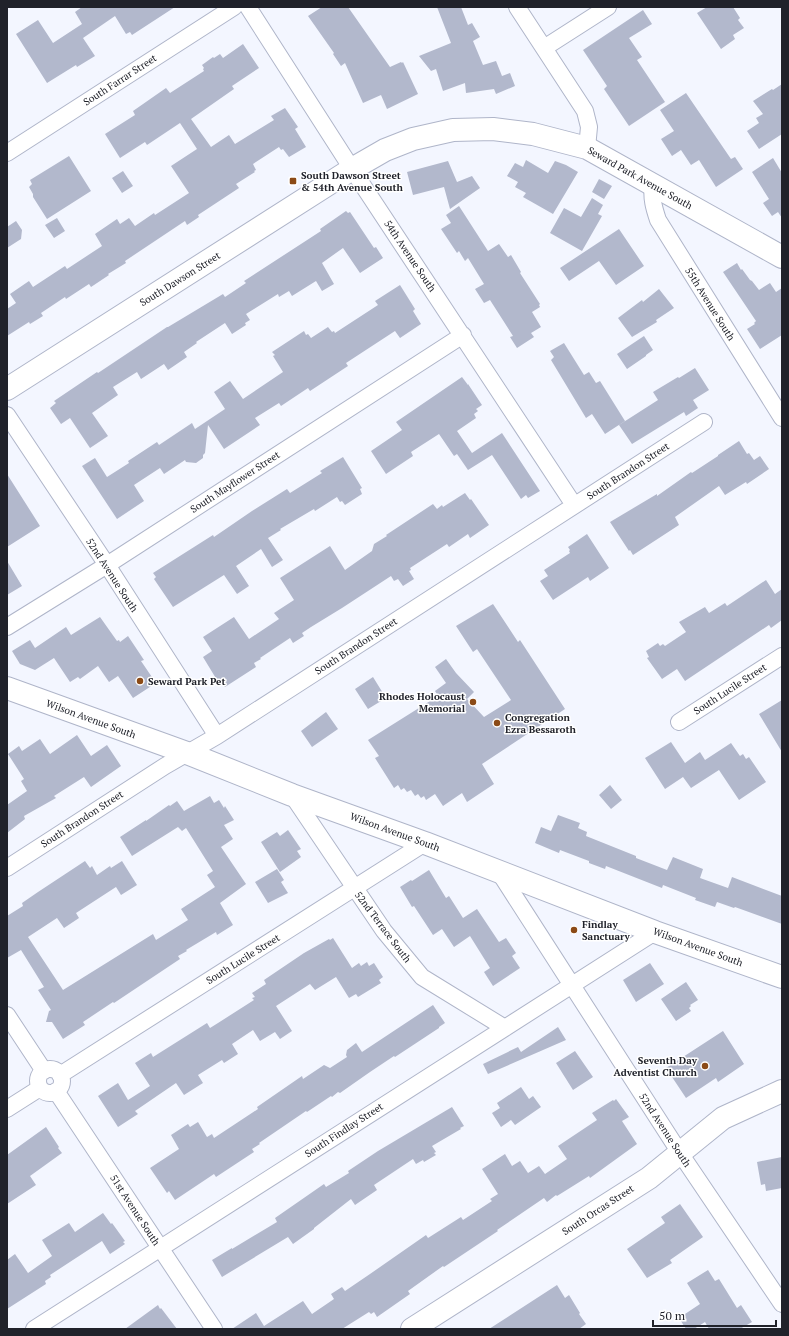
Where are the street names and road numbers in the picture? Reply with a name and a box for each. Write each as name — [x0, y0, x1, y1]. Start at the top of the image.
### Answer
street label: South Farrar Street — [81, 51, 159, 109]
street label: Seward Park Avenue South — [585, 144, 695, 212]
street label: 54th Avenue South — [381, 218, 439, 294]
street label: South Dawson Street — [137, 249, 223, 309]
street label: 55th Avenue South — [682, 265, 738, 343]
street label: South Brandon Street — [584, 439, 672, 503]
street label: South Mayflower Street — [188, 448, 282, 516]
street label: 52nd Avenue South — [83, 535, 141, 615]
street label: South Brandon Street — [312, 614, 400, 678]
street label: South Lucile Street — [691, 660, 769, 718]
street label: Wilson Avenue South — [44, 697, 138, 741]
street label: South Brandon Street — [38, 787, 126, 851]
street label: Wilson Avenue South — [348, 810, 442, 854]
street label: 52nd Terrace South — [352, 889, 414, 965]
street label: Wilson Avenue South — [651, 925, 745, 969]
street label: South Lucile Street — [204, 931, 283, 987]
street label: 52nd Avenue South — [636, 1090, 694, 1170]
street label: South Findlay Street — [302, 1100, 386, 1160]
street label: 51st Avenue South — [107, 1172, 163, 1248]
street label: South Orcas Street — [560, 1182, 637, 1238]

